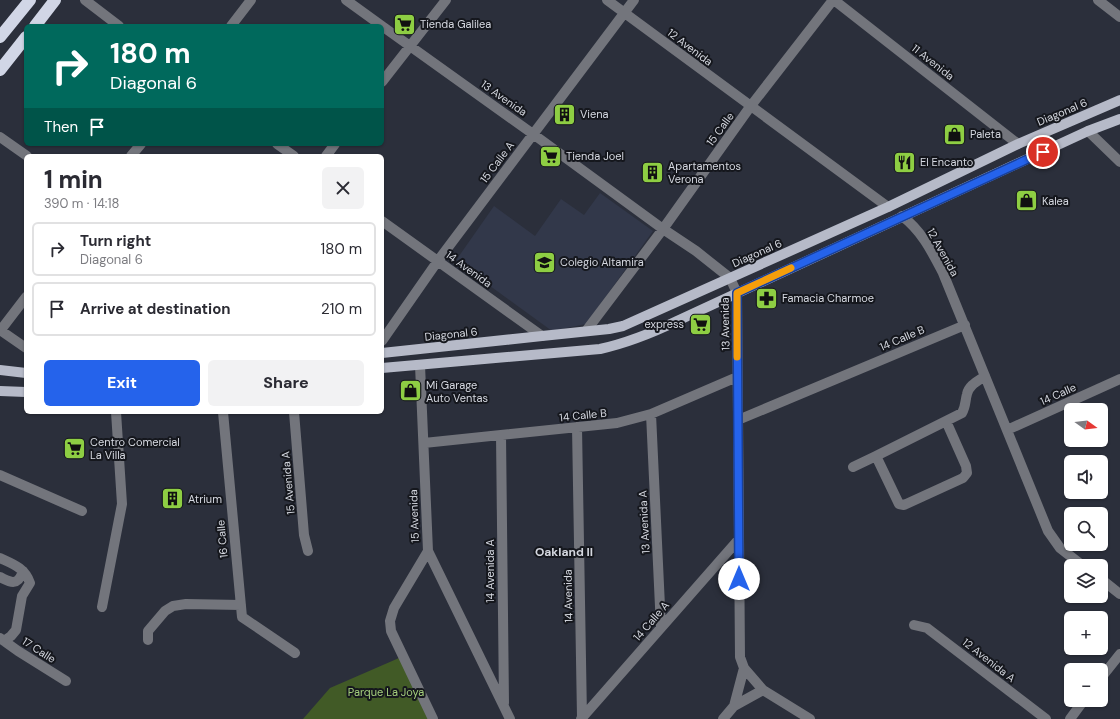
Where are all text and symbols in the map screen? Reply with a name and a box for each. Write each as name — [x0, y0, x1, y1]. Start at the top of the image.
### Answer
supermarket icon: Tienda Galilea — [391, 11, 417, 37]
place label: Tienda Galilea — [420, 17, 491, 31]
street label: 12 Avenida — [665, 25, 715, 69]
text: 180 m — [110, 35, 191, 72]
icon: right — [44, 40, 96, 92]
street label: 11 Avenida — [909, 41, 957, 83]
text: Diagonal 6 — [110, 71, 197, 95]
street label: 13 Avenida — [478, 77, 530, 119]
street label: Diagonal 6 — [1035, 95, 1089, 129]
building icon: Viena — [552, 101, 578, 127]
place label: Viena — [580, 107, 609, 121]
street label: 15 Calle — [703, 109, 737, 149]
icon: arrive — [86, 116, 108, 138]
text: Then — [44, 117, 78, 137]
shop icon: Paleta — [941, 121, 967, 147]
place label: Paleta — [970, 127, 1001, 141]
pin — [1026, 135, 1060, 169]
street label: 15 Calle A — [477, 138, 517, 186]
icon: arrive — [1032, 141, 1054, 163]
supermarket icon: Tienda Joel — [537, 143, 563, 169]
place label: Tienda Joel — [566, 149, 624, 163]
restaurant icon: El Encanto — [891, 149, 917, 175]
place label: El Encanto — [920, 155, 973, 169]
building icon: Apartamentos Verona — [640, 159, 666, 185]
place label: Apartamentos Verona — [668, 159, 741, 186]
text: 1 min — [44, 164, 103, 195]
button: close — [322, 167, 364, 209]
shop icon: Kalea — [1014, 188, 1040, 214]
place label: Kalea — [1042, 194, 1069, 208]
text: 390 m · 14:18 — [44, 195, 119, 212]
street label: 12 Avenida — [924, 225, 962, 279]
text: Turn right — [80, 231, 151, 251]
street label: Diagonal 6 — [730, 236, 784, 270]
icon: right — [46, 238, 68, 260]
text: 180 m — [321, 239, 362, 259]
street label: 14 Avenida — [443, 248, 495, 290]
school or university icon: Colegio Altamira — [532, 249, 558, 275]
text: Diagonal 6 — [80, 251, 143, 268]
place label: Colegio Altamira — [560, 255, 644, 269]
pharmacy icon: Famacia Charmoe — [754, 285, 780, 311]
place label: Famacia Charmoe — [782, 291, 874, 305]
street label: 13 Avenida — [718, 297, 732, 351]
icon: arrive — [46, 298, 68, 320]
text: Arrive at destination — [80, 299, 231, 319]
text: 210 m — [321, 299, 362, 319]
supermarket icon: express — [687, 311, 713, 337]
place label: express — [645, 317, 684, 331]
street label: 14 Calle B — [877, 322, 927, 354]
street label: Diagonal 6 — [424, 324, 478, 344]
button: Exit — [44, 360, 200, 406]
button: Share — [208, 360, 364, 406]
shop icon: Mi Garage Auto Ventas — [398, 378, 424, 404]
place label: Mi Garage Auto Ventas — [426, 378, 488, 405]
street label: 14 Calle — [1038, 380, 1078, 408]
north arrow — [1064, 403, 1108, 447]
map controls — [1064, 403, 1108, 707]
street label: 14 Calle B — [559, 406, 608, 424]
supermarket icon: Centro Comercial La Villa — [62, 435, 88, 461]
place label: Centro Comercial La Villa — [90, 435, 180, 462]
street label: 15 Avenida A — [278, 451, 298, 515]
button: sound — [1064, 455, 1108, 499]
building icon: Atrium — [159, 486, 185, 512]
street label: 15 Avenida — [406, 489, 422, 543]
street label: 13 Avenida A — [635, 490, 653, 554]
place label: Atrium — [188, 492, 222, 506]
button: search — [1064, 507, 1108, 551]
street label: 16 Calle — [213, 519, 231, 559]
street label: 14 Avenida A — [483, 539, 497, 603]
district label: Oakland II — [535, 544, 593, 560]
position arrow — [718, 558, 760, 600]
button: layers — [1064, 559, 1108, 603]
street label: 14 Avenida — [561, 569, 575, 623]
street label: 14 Calle A — [630, 598, 672, 644]
button: + — [1064, 611, 1108, 655]
street label: 17 Calle — [20, 634, 58, 666]
street label: 12 Avenida A — [960, 635, 1018, 685]
button: − — [1064, 663, 1108, 707]
park label: Parque La Joya — [348, 685, 424, 699]

